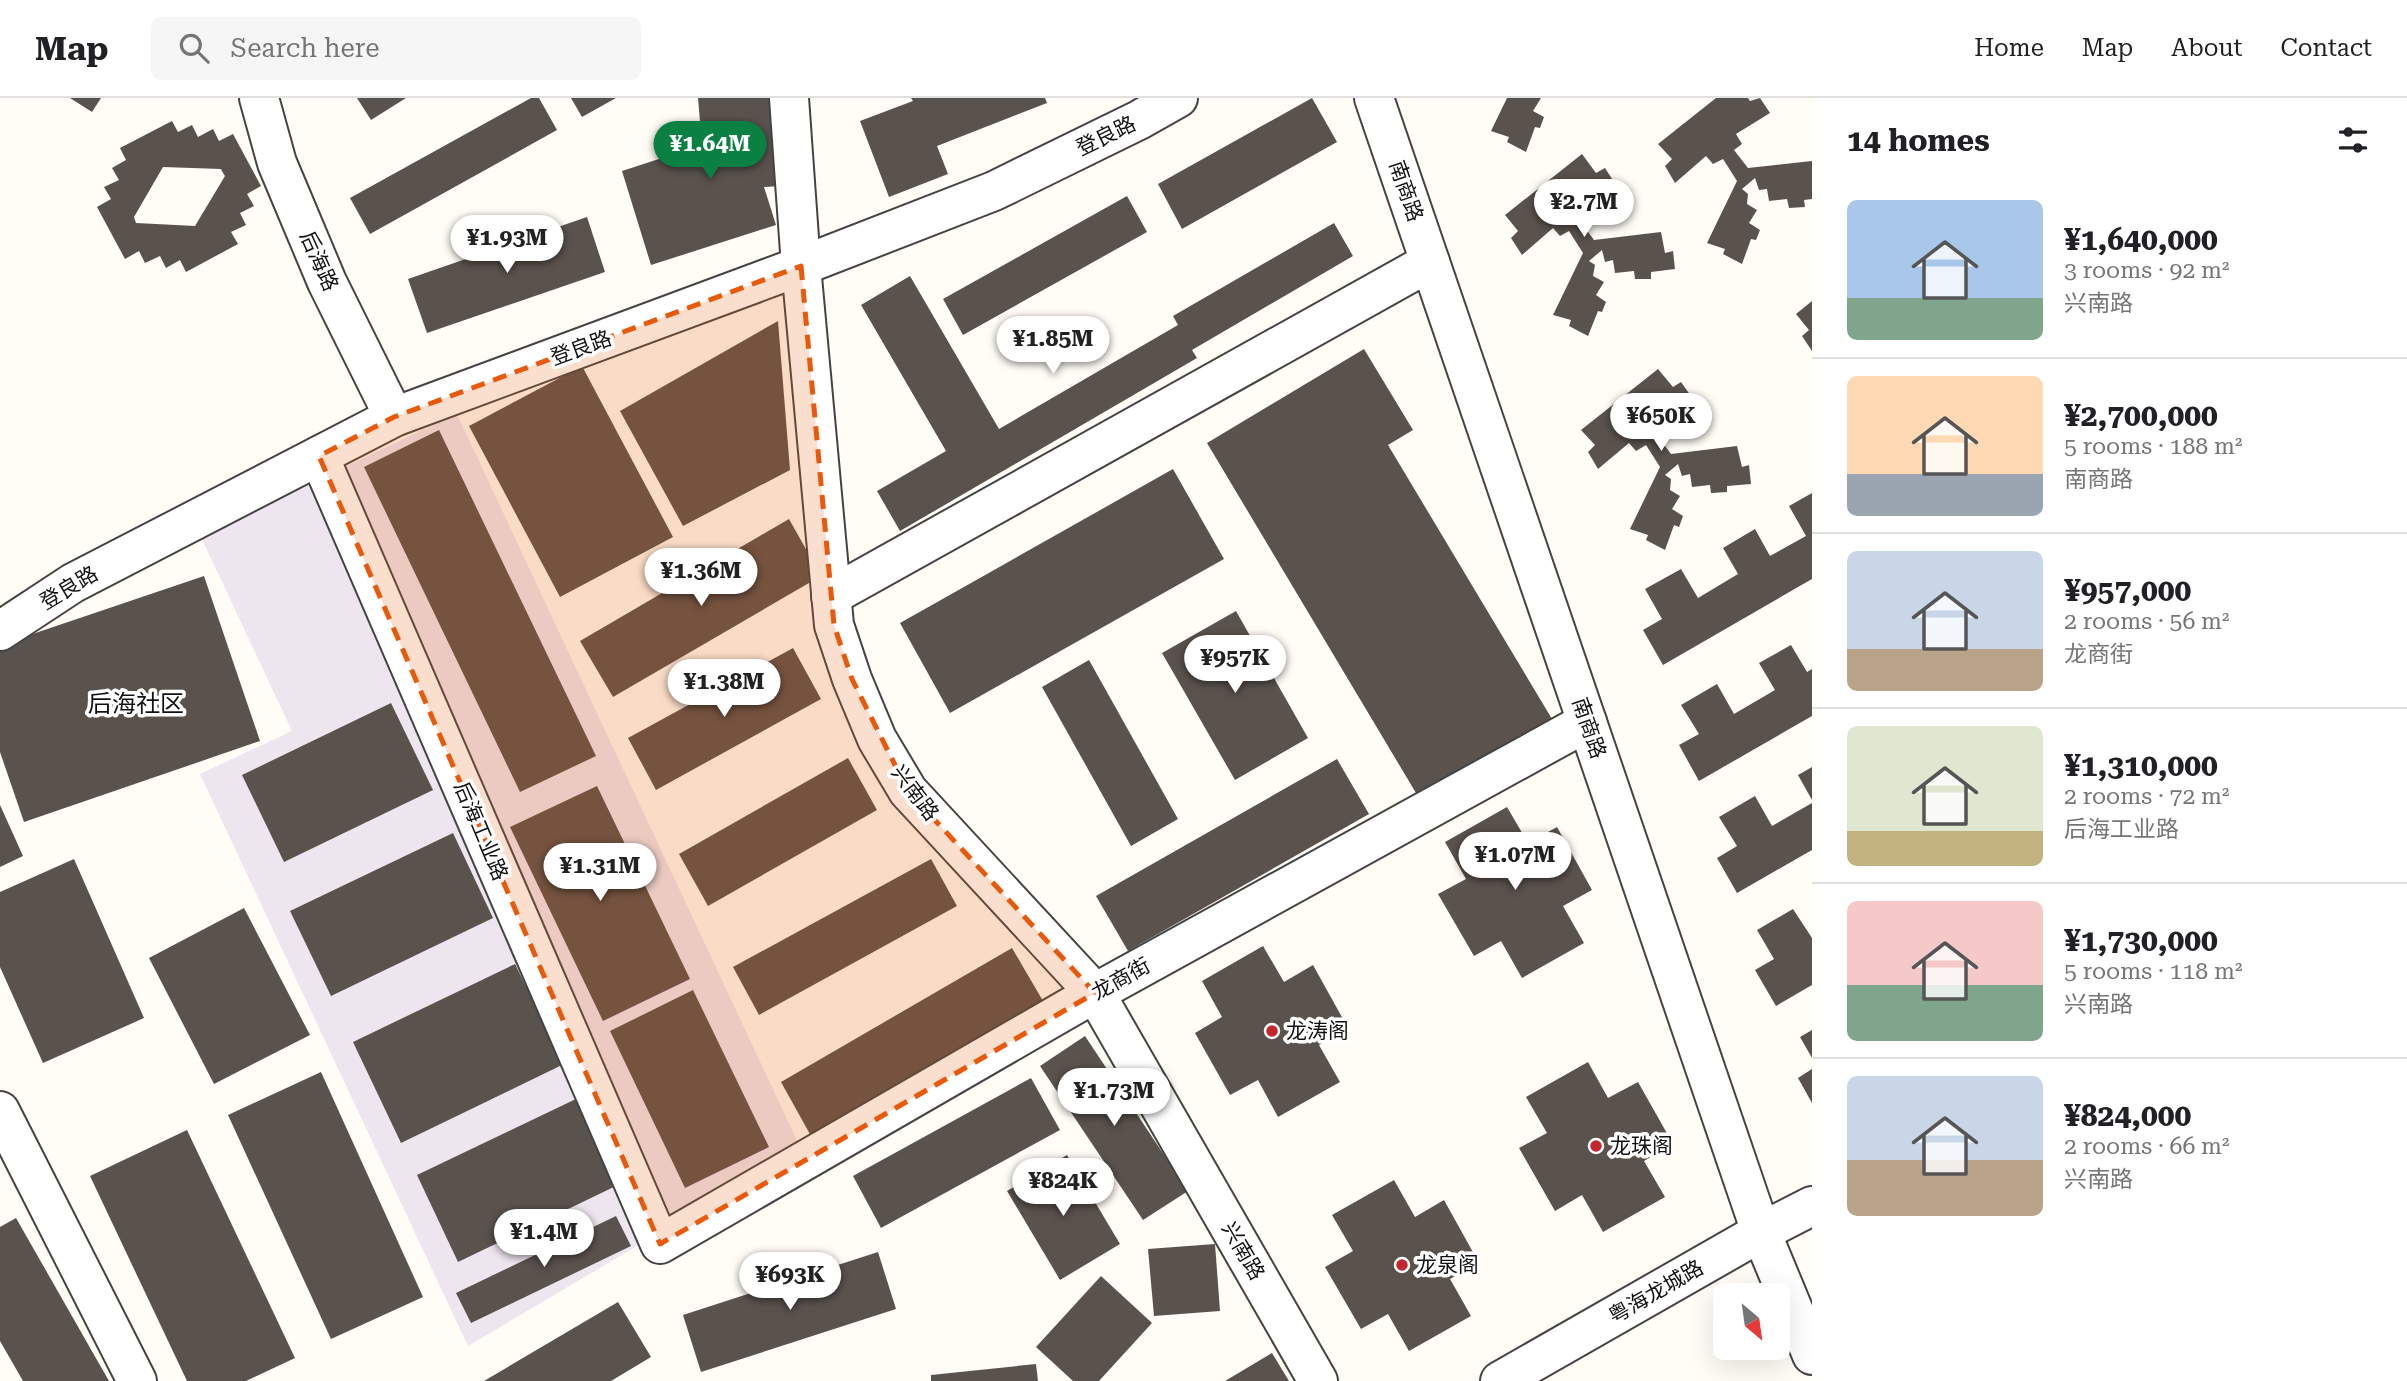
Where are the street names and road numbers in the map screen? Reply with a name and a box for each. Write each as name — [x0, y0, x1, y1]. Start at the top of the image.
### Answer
street label: 登良路 — [1072, 111, 1140, 161]
street label: 南商路 — [1384, 157, 1428, 225]
street label: 后海路 — [295, 227, 343, 295]
street label: 登良路 — [547, 326, 615, 370]
street label: 登良路 — [36, 561, 102, 615]
street label: 南商路 — [1567, 694, 1611, 762]
street label: 兴南路 — [886, 761, 944, 825]
street label: 后海工业路 — [449, 778, 513, 884]
street label: 龙商街 — [1088, 953, 1154, 1005]
street label: 兴南路 — [1217, 1218, 1269, 1284]
street label: 粤海龙城路 — [1605, 1255, 1707, 1329]

